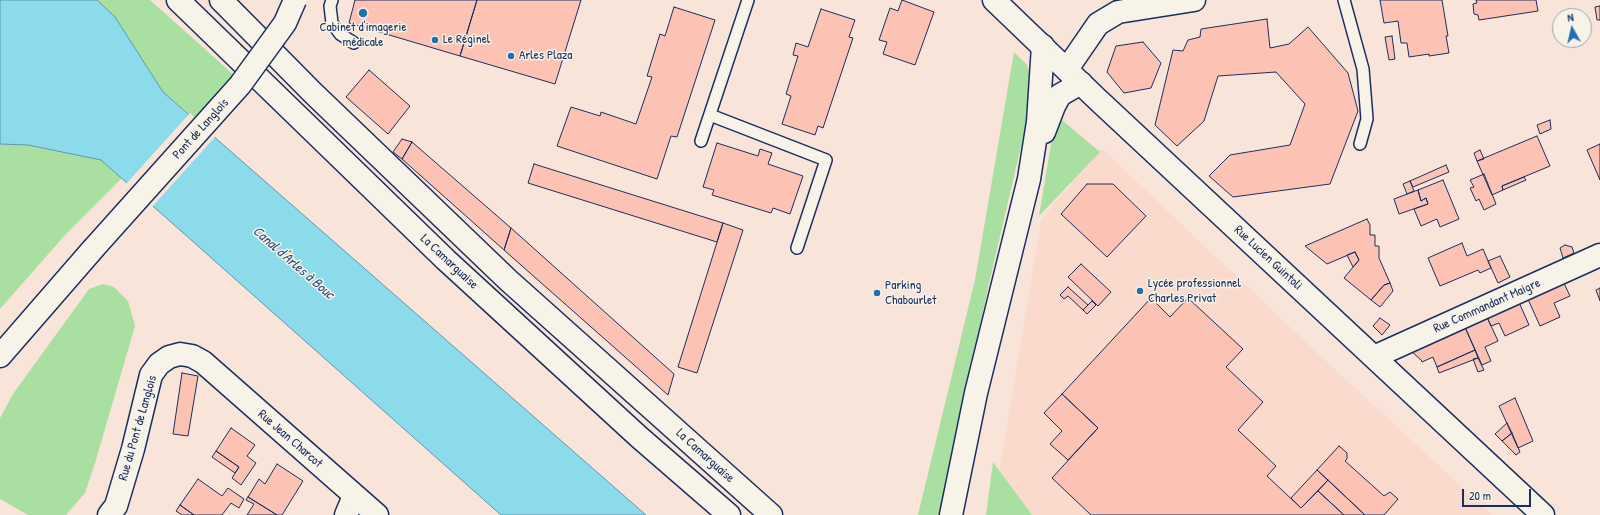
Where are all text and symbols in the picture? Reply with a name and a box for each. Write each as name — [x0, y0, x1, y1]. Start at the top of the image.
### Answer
marker: Cabinet d'imagerie médicale — [357, 7, 369, 19]
north arrow — [1552, 8, 1592, 48]
text: N — [1567, 10, 1574, 24]
place label: Cabinet d'imagerie médicale — [319, 20, 407, 51]
place label: Le Réginel — [443, 32, 490, 48]
marker: Le Réginel — [430, 35, 440, 45]
place label: Arles Plaza — [519, 48, 572, 64]
marker: Arles Plaza — [506, 51, 516, 61]
street label: Pont de Langlois — [170, 95, 232, 163]
street label: Rue Lucien Guintoli — [1231, 222, 1305, 294]
water label: Canal d'Arles à Bouc — [249, 223, 337, 303]
street label: La Camarguaise — [417, 231, 481, 293]
street label: Rue Commandant Maigre — [1431, 275, 1543, 337]
place label: Lycée professionnel Charles Privat — [1148, 276, 1241, 307]
place label: Parking Chabourlet — [885, 278, 937, 309]
marker: Lycée professionnel Charles Privat — [1135, 286, 1145, 296]
marker: Parking Chabourlet — [872, 288, 882, 298]
street label: Rue du Pont de Langlois — [116, 374, 160, 482]
street label: Rue Jean Charcot — [254, 407, 326, 471]
street label: La Camarguaise — [673, 426, 737, 486]
scale bar — [1464, 481, 1533, 507]
text: 20 m — [1469, 487, 1491, 504]

